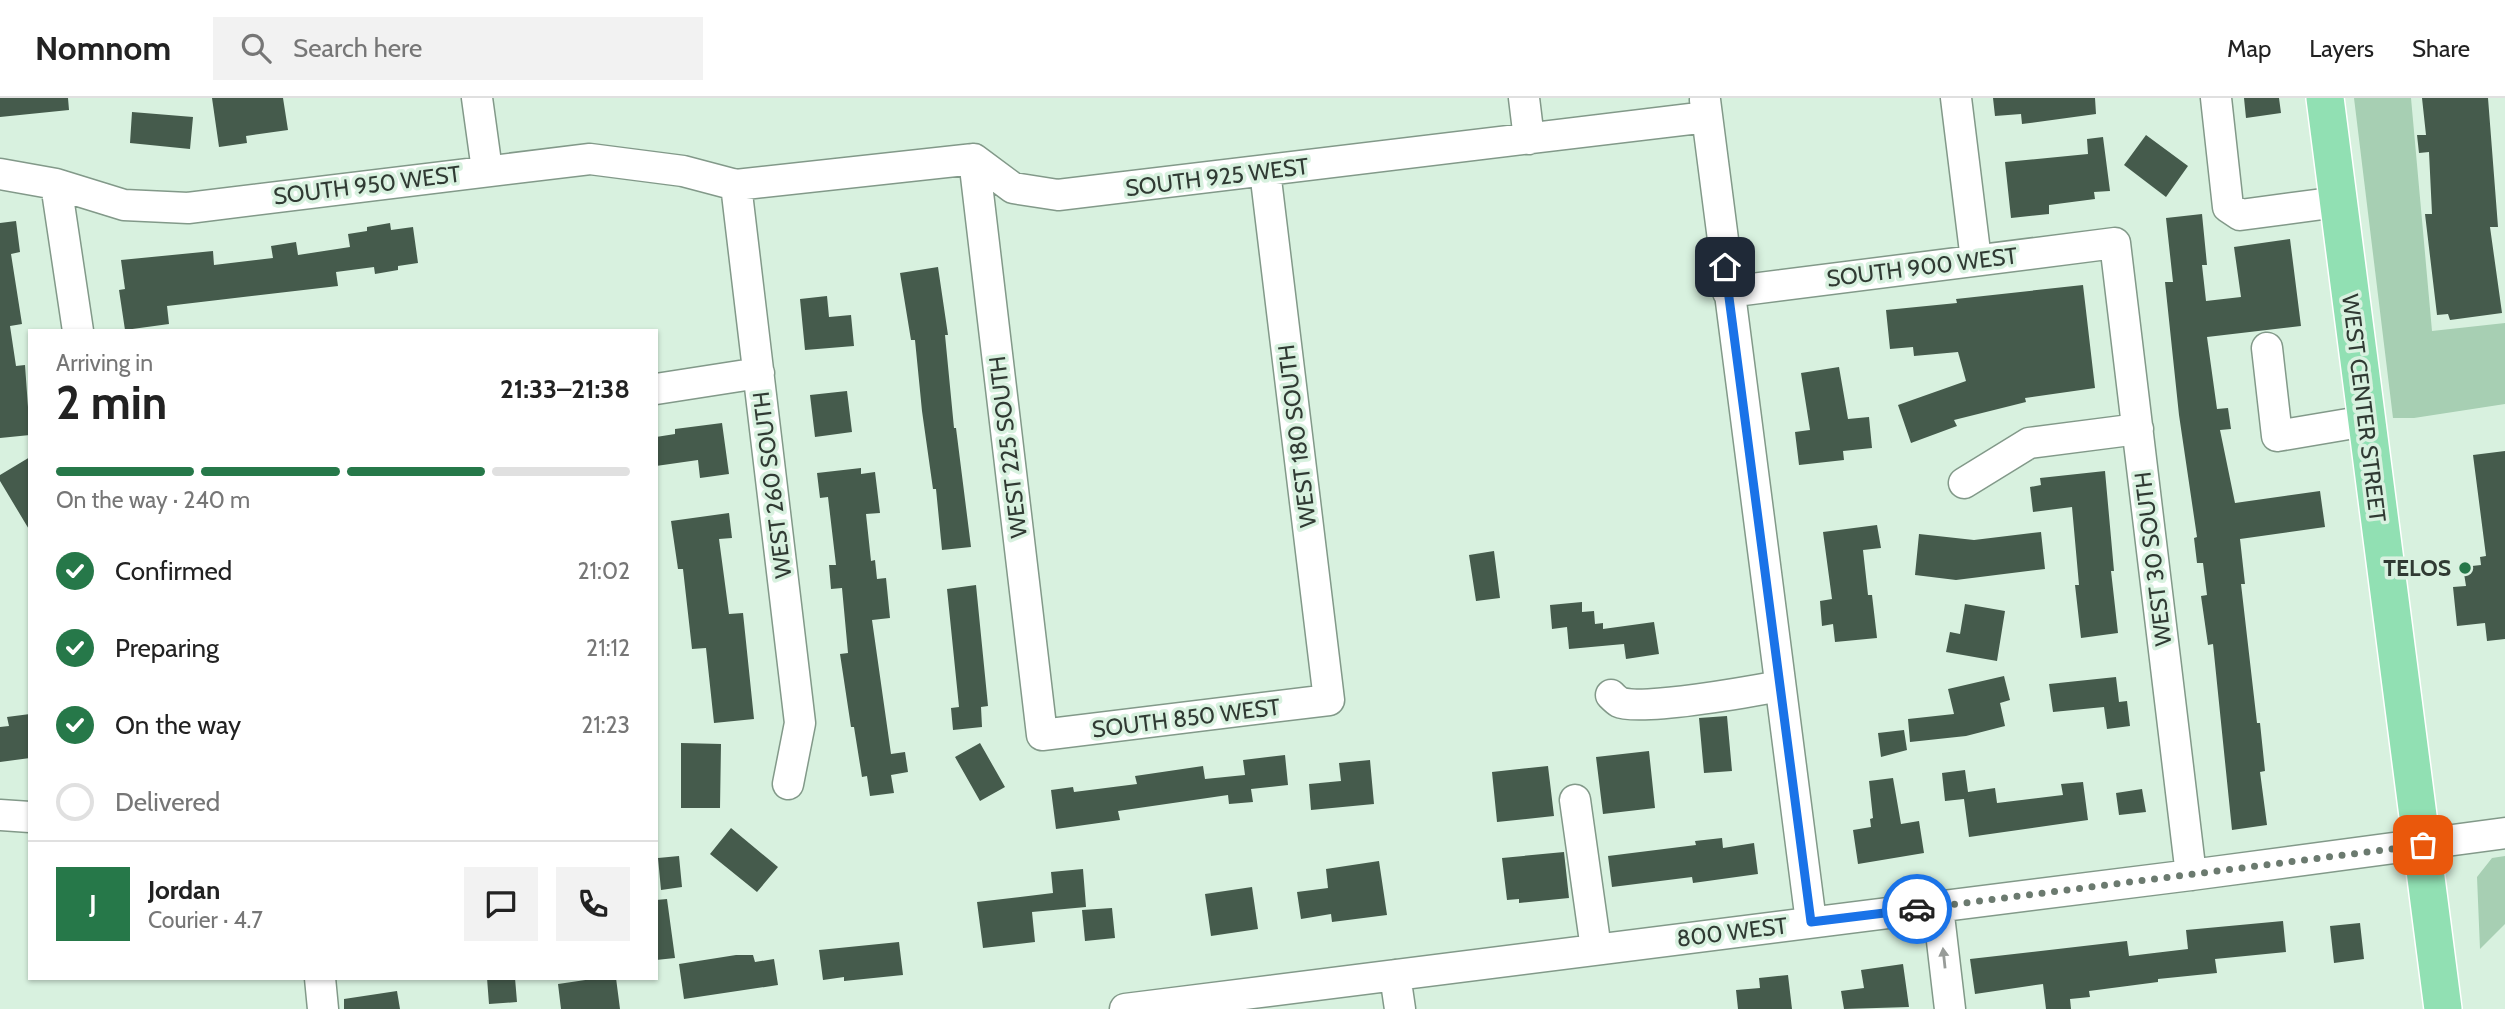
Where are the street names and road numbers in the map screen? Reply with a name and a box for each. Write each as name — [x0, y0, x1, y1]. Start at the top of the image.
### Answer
street label: SOUTH 925 WEST — [1124, 152, 1310, 202]
street label: SOUTH 950 WEST — [272, 160, 462, 210]
street label: SOUTH 900 WEST — [1825, 241, 2019, 293]
street label: WEST CENTER STREET — [2336, 292, 2392, 524]
street label: WEST 180 SOUTH — [1272, 343, 1322, 529]
street label: WEST 225 SOUTH — [983, 354, 1033, 540]
street label: WEST 260 SOUTH — [747, 390, 797, 580]
street label: WEST 30 SOUTH — [2128, 470, 2178, 648]
street label: SOUTH 850 WEST — [1090, 693, 1282, 743]
street label: 800 WEST — [1675, 911, 1789, 953]

